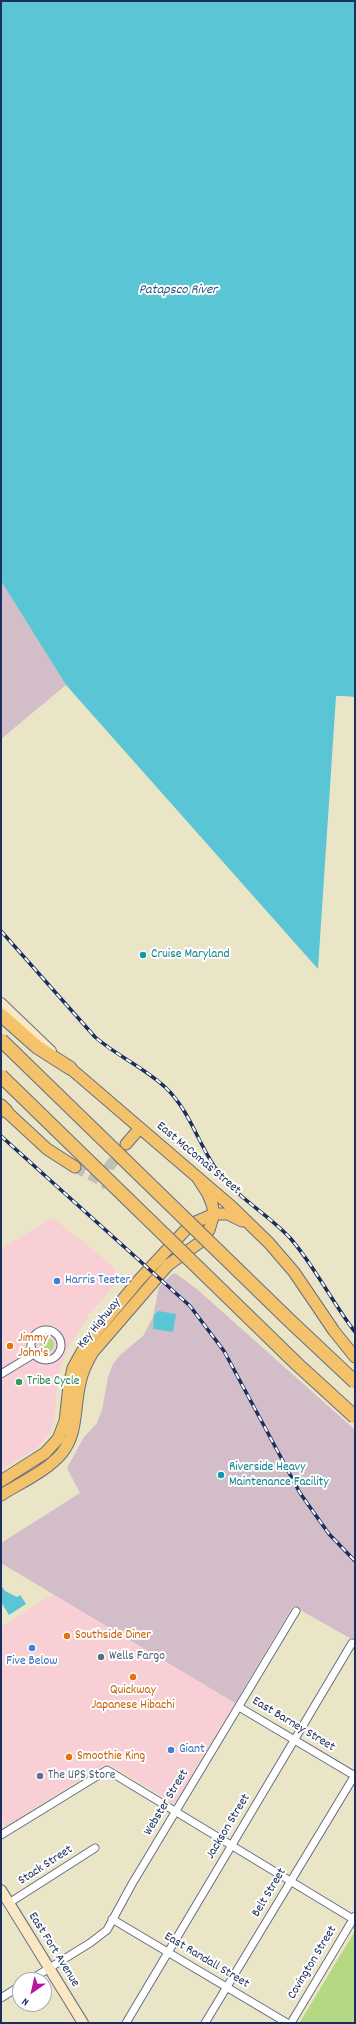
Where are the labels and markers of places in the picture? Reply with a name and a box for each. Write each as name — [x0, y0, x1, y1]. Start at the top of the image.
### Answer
place label: Cruise Maryland — [151, 947, 229, 963]
marker: Cruise Maryland — [138, 950, 148, 960]
place label: Harris Teeter — [65, 1273, 130, 1289]
marker: Harris Teeter — [52, 1276, 62, 1286]
place label: Jimmy John's — [18, 1331, 49, 1362]
marker: Jimmy John's — [5, 1341, 15, 1351]
place label: Tribe Cycle — [27, 1374, 79, 1390]
marker: Tribe Cycle — [14, 1377, 24, 1387]
place label: Riverside Heavy Maintenance Facility — [229, 1460, 329, 1491]
marker: Riverside Heavy Maintenance Facility — [216, 1470, 226, 1480]
place label: Southside Diner — [75, 1628, 151, 1644]
marker: Southside Diner — [62, 1631, 72, 1641]
marker: Five Below — [27, 1643, 37, 1653]
place label: Wells Fargo — [109, 1649, 165, 1665]
marker: Wells Fargo — [96, 1652, 106, 1662]
place label: Five Below — [6, 1654, 58, 1670]
marker: Quickway Japanese Hibachi — [128, 1672, 138, 1682]
place label: Quickway Japanese Hibachi — [91, 1683, 175, 1714]
place label: Giant — [179, 1742, 205, 1758]
marker: Giant — [166, 1745, 176, 1755]
place label: Smoothie King — [77, 1749, 145, 1765]
marker: Smoothie King — [64, 1752, 74, 1762]
place label: The UPS Store — [48, 1768, 116, 1784]
marker: The UPS Store — [35, 1771, 45, 1781]

